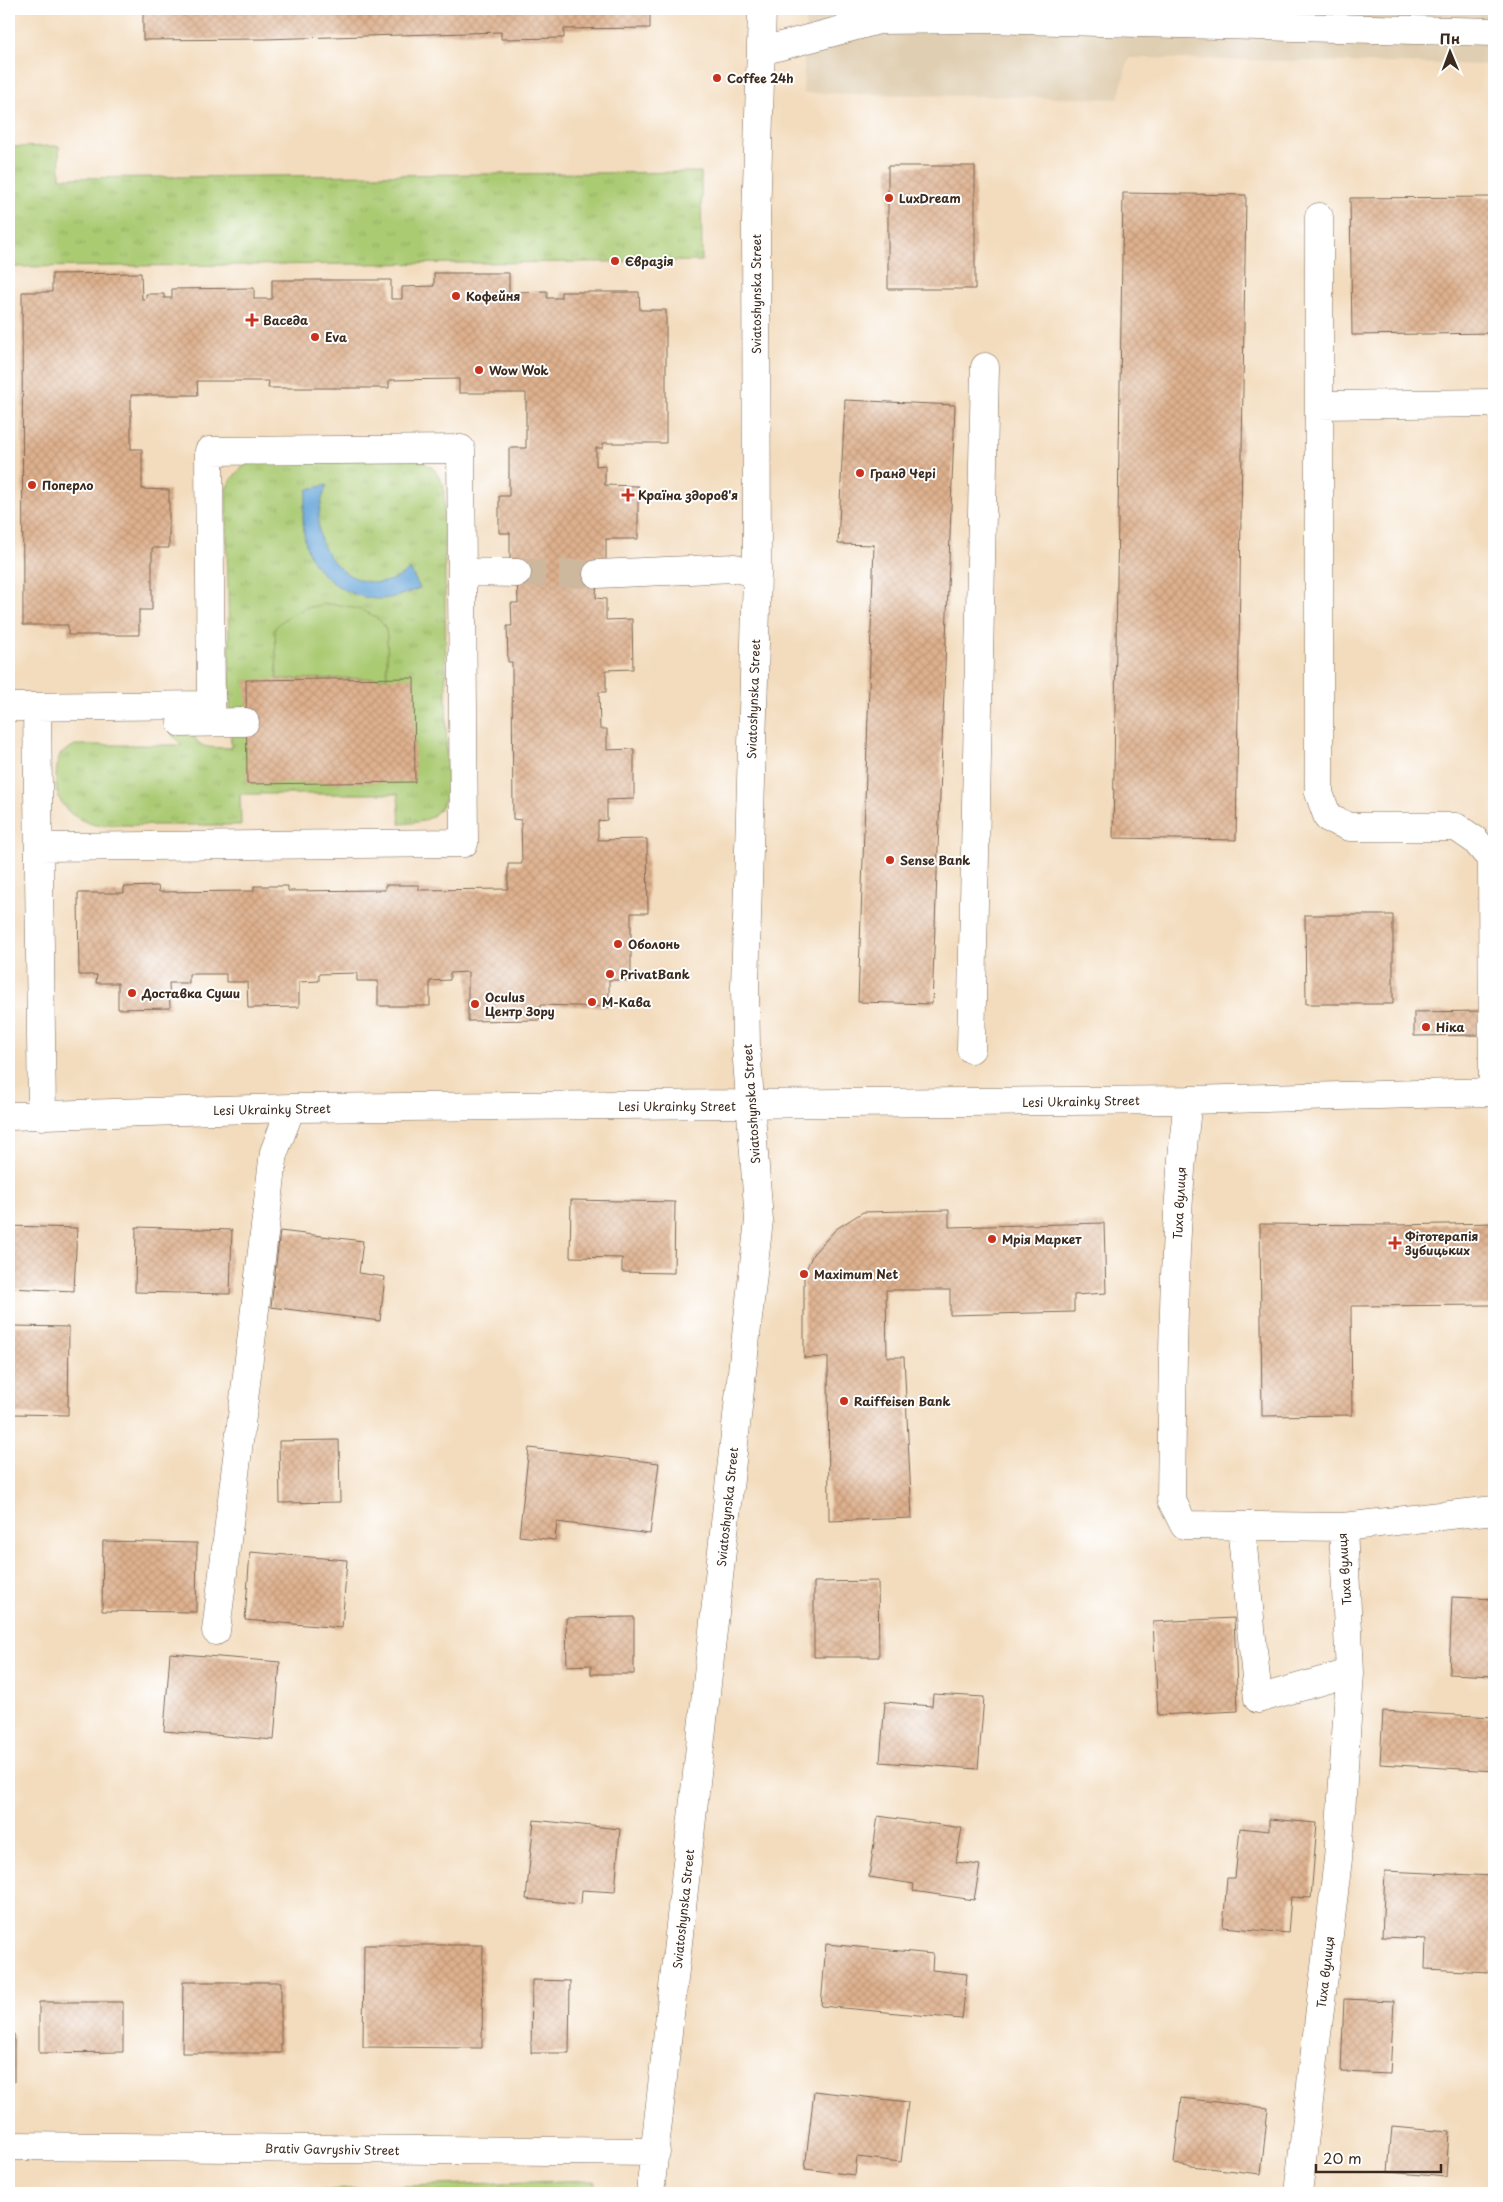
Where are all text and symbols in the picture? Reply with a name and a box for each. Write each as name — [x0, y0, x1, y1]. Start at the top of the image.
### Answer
north arrow — [1426, 28, 1476, 78]
text: Пн — [1439, 28, 1460, 49]
place label: Coffee 24h — [727, 69, 794, 87]
marker: Coffee 24h — [711, 72, 723, 84]
place label: LuxDream — [899, 189, 961, 207]
marker: LuxDream — [883, 192, 895, 204]
street label: Sviatoshynska Street — [747, 233, 765, 354]
place label: Євразія — [625, 252, 674, 270]
marker: Євразія — [609, 255, 621, 267]
place label: Кофейня — [466, 287, 520, 305]
marker: Кофейня — [450, 290, 462, 302]
place label: Васеда — [263, 311, 308, 329]
marker: Васеда — [245, 313, 259, 327]
place label: Eva — [325, 328, 348, 346]
marker: Eva — [309, 331, 321, 343]
place label: Wow Wok — [489, 361, 550, 379]
marker: Wow Wok — [473, 364, 485, 376]
place label: Гранд Чері — [870, 464, 936, 482]
marker: Гранд Чері — [854, 467, 866, 479]
place label: Поперло — [42, 476, 94, 494]
marker: Поперло — [26, 479, 38, 491]
place label: Країна здоров'я — [638, 486, 738, 504]
marker: Країна здоров'я — [622, 489, 634, 501]
street label: Sviatoshynska Street — [742, 638, 764, 759]
place label: Sense Bank — [900, 851, 970, 869]
marker: Sense Bank — [884, 854, 896, 866]
place label: Оболонь — [628, 935, 680, 953]
marker: Оболонь — [612, 938, 624, 950]
place label: PrivatBank — [620, 965, 690, 983]
marker: PrivatBank — [604, 968, 616, 980]
place label: Доставка Суши — [141, 984, 240, 1002]
marker: Доставка Суши — [126, 987, 138, 999]
place label: Oculus Центр Зору — [485, 988, 555, 1020]
place label: М-Кава — [602, 993, 652, 1011]
marker: М-Кава — [586, 996, 598, 1008]
marker: Oculus Центр Зору — [469, 998, 481, 1010]
place label: Ніка — [1436, 1018, 1465, 1036]
marker: Ніка — [1420, 1021, 1432, 1033]
street label: Sviatoshynska Street — [738, 1043, 764, 1165]
street label: Lesi Ukrainky Street — [1022, 1091, 1140, 1111]
street label: Lesi Ukrainky Street — [618, 1097, 736, 1115]
street label: Lesi Ukrainky Street — [213, 1099, 331, 1119]
street label: Тиха вулиця — [1168, 1166, 1190, 1240]
place label: Фітотерапія Зубицьких — [1404, 1227, 1479, 1259]
place label: Мрія Маркет — [1002, 1230, 1082, 1248]
marker: Мрія Маркет — [986, 1233, 998, 1245]
marker: Фітотерапія Зубицьких — [1389, 1237, 1401, 1249]
place label: Maximum Net — [814, 1265, 899, 1283]
marker: Maximum Net — [798, 1268, 810, 1280]
place label: Raiffeisen Bank — [854, 1392, 951, 1410]
marker: Raiffeisen Bank — [838, 1395, 850, 1407]
street label: Sviatoshynska Street — [712, 1446, 742, 1568]
street label: Тиха вулиця — [1332, 1532, 1356, 1606]
street label: Sviatoshynska Street — [668, 1848, 698, 1970]
street label: Тиха вулиця — [1312, 1935, 1338, 2009]
street label: Brativ Gavryshiv Street — [264, 2139, 400, 2159]
scale bar — [1316, 2142, 1440, 2174]
text: 20 m — [1323, 2146, 1362, 2169]

